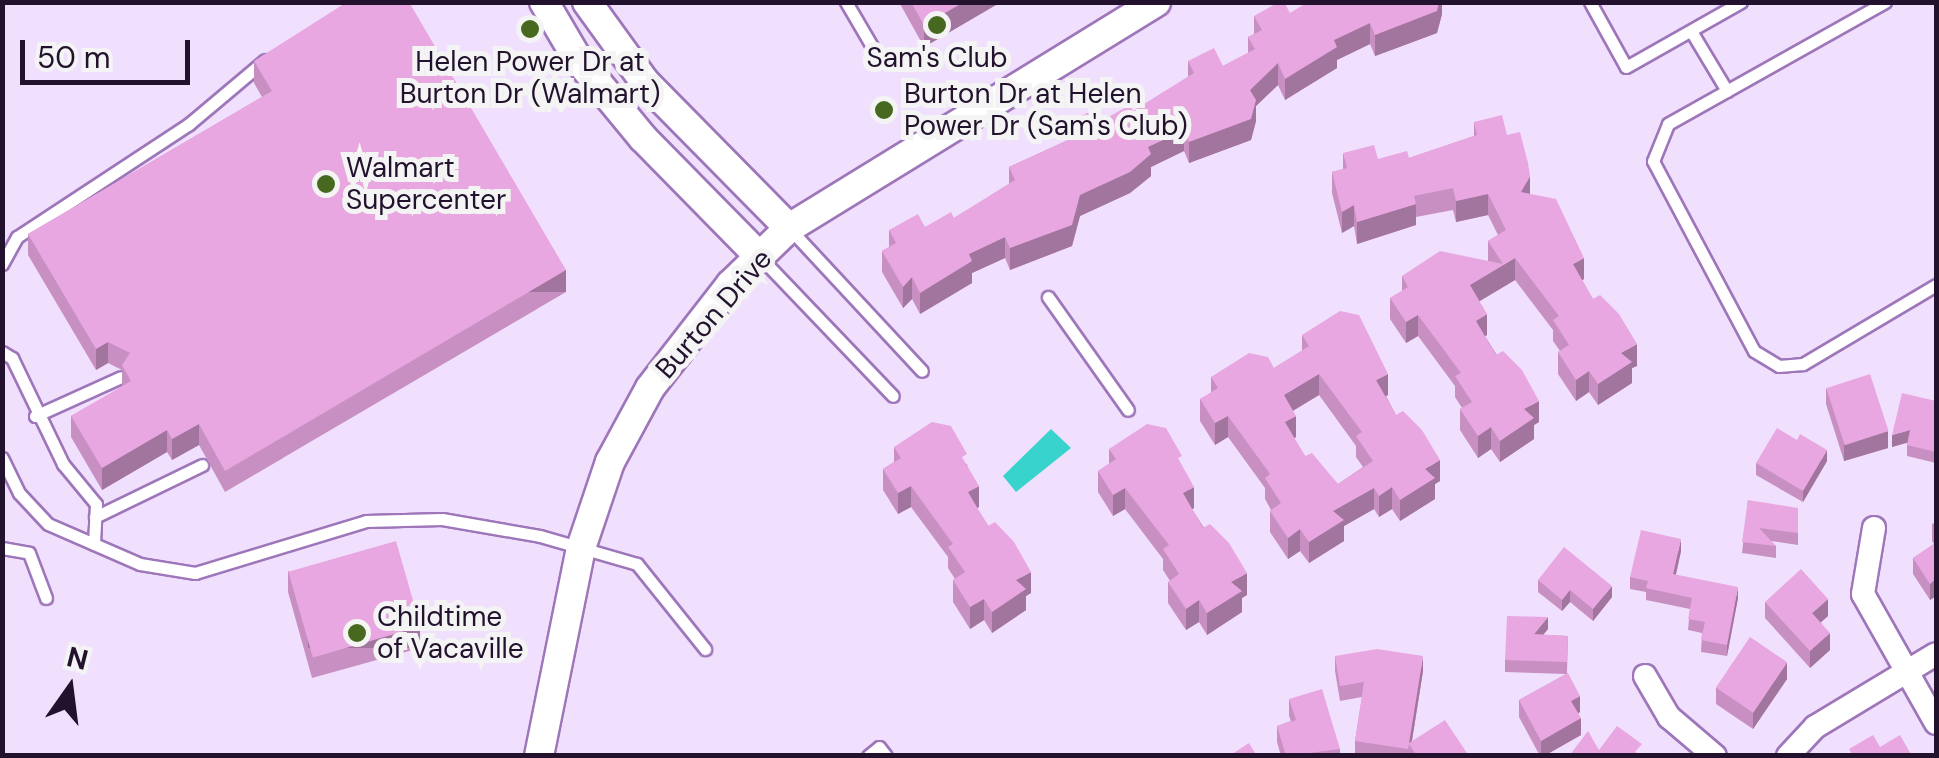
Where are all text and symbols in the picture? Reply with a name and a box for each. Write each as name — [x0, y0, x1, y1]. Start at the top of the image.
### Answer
marker: Sam's Club — [926, 14, 948, 36]
marker: Helen Power Dr at Burton Dr (Walmart) — [519, 18, 541, 40]
scale bar — [25, 20, 195, 82]
text: 50 m — [37, 38, 111, 77]
place label: Sam's Club — [867, 41, 1007, 75]
place label: Helen Power Dr at Burton Dr (Walmart) — [400, 45, 660, 111]
place label: Burton Dr at Helen Power Dr (Sam's Club) — [904, 77, 1188, 143]
marker: Burton Dr at Helen Power Dr (Sam's Club) — [873, 99, 895, 121]
place label: Walmart Supercenter — [346, 151, 506, 217]
marker: Walmart Supercenter — [315, 173, 337, 195]
street label: Burton Drive — [649, 242, 779, 386]
place label: Childtime of Vacaville — [377, 600, 524, 666]
marker: Childtime of Vacaville — [346, 622, 368, 644]
north arrow — [20, 638, 120, 738]
text: N — [63, 638, 92, 679]

